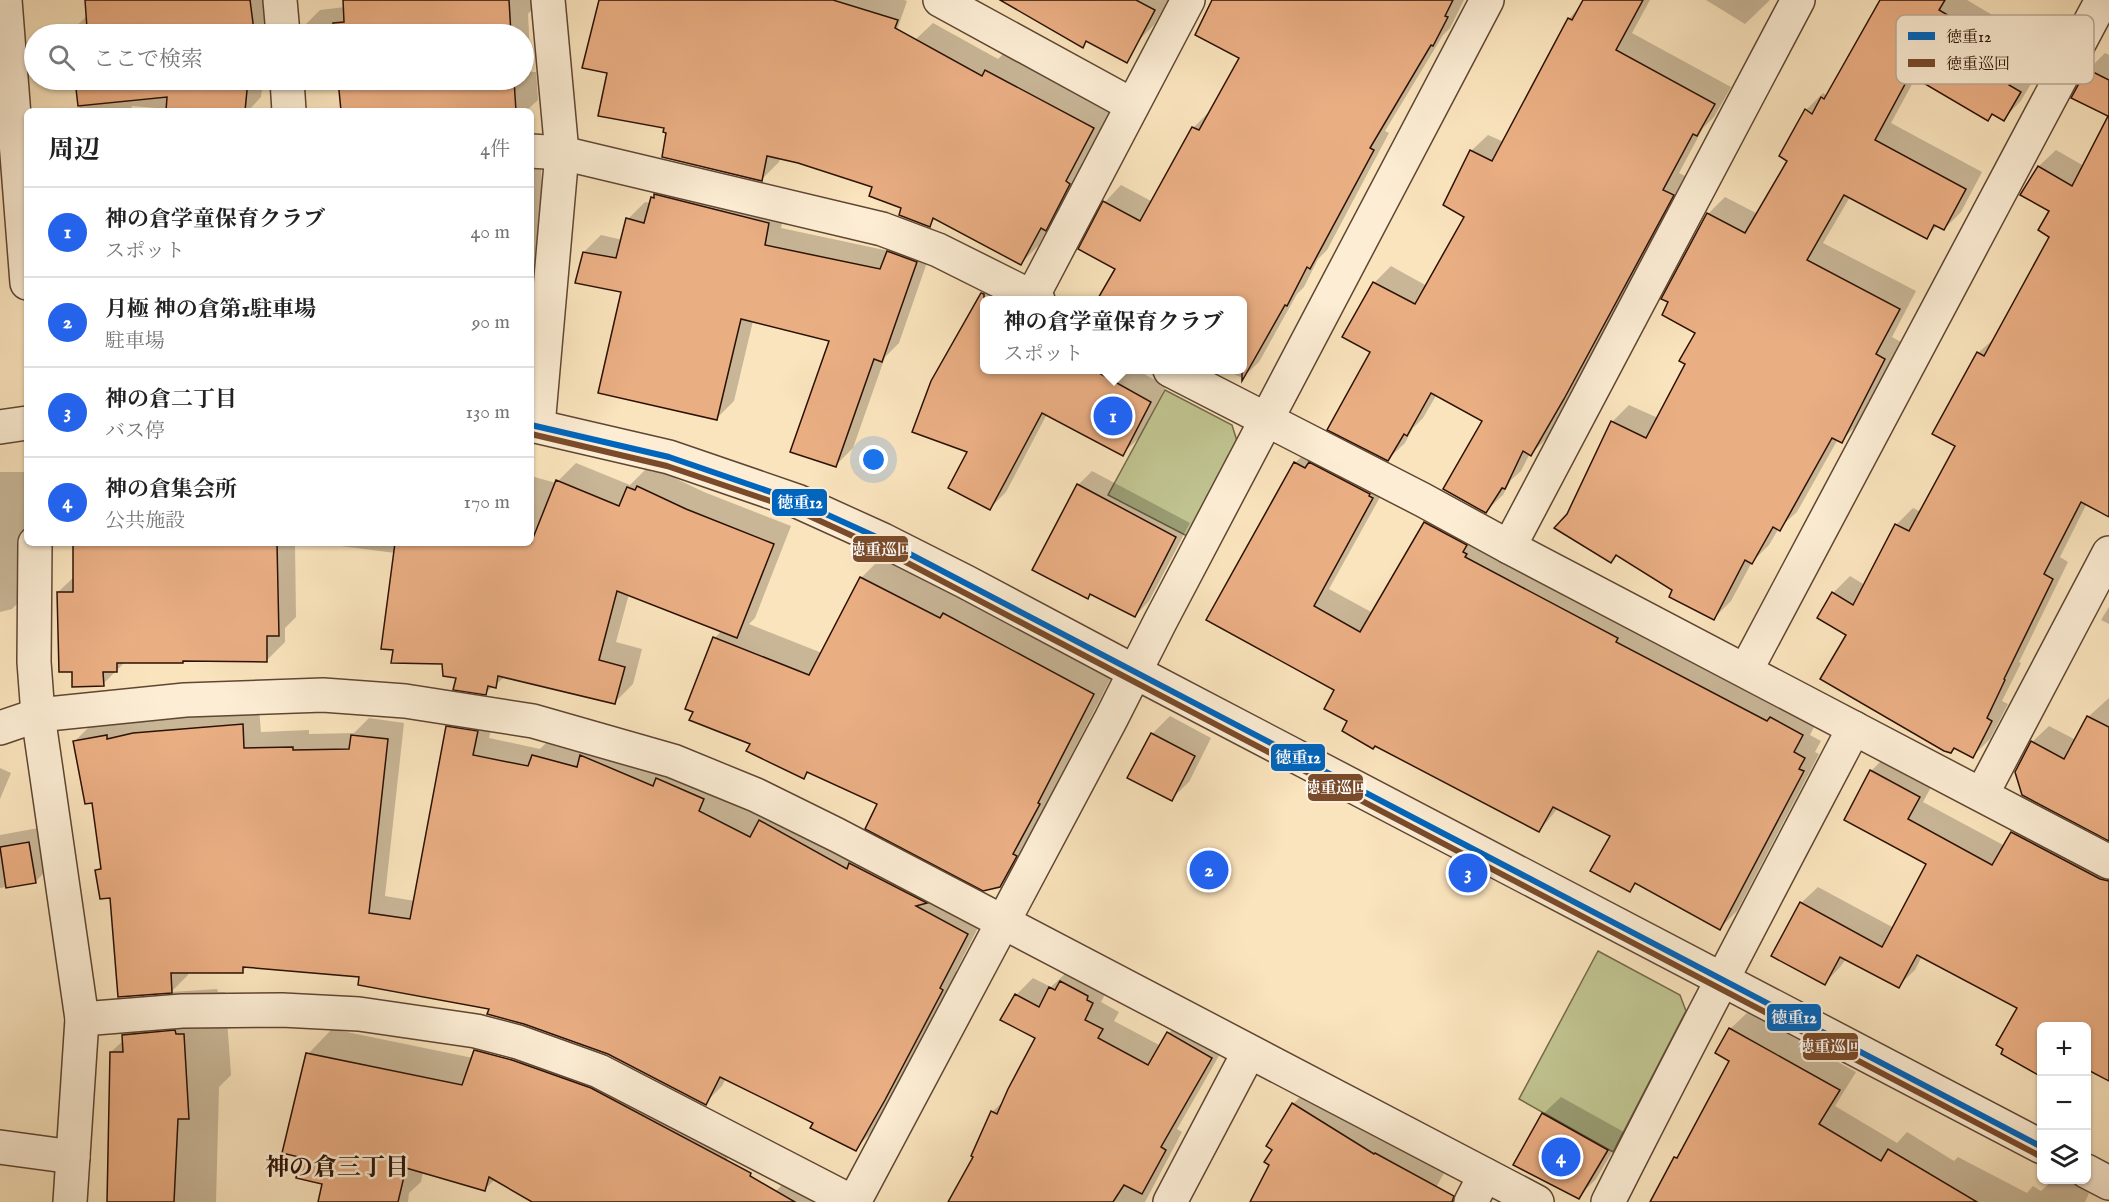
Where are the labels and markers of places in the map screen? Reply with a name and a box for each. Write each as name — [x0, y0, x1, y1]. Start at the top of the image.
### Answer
pin: 1 — [1094, 394, 1132, 438]
pin: 2 — [1190, 848, 1228, 892]
pin: 3 — [1448, 850, 1488, 896]
pin: 4 — [1542, 1134, 1580, 1180]

